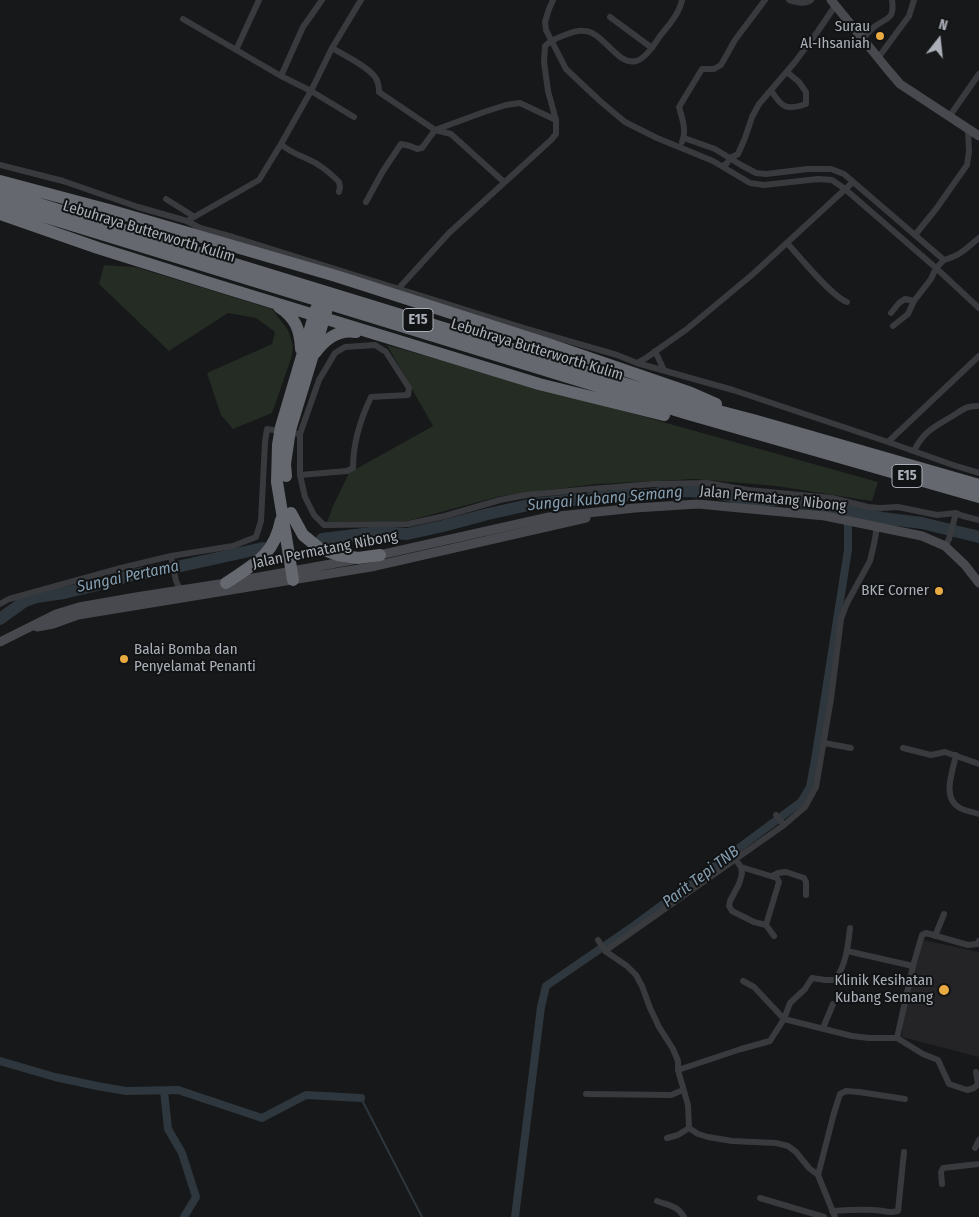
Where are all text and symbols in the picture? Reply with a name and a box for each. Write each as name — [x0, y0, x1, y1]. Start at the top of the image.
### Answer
north arrow — [914, 15, 964, 65]
text: N — [937, 16, 950, 34]
place label: Surau Al-Ihsaniah — [800, 18, 870, 53]
marker: Surau Al-Ihsaniah — [874, 30, 886, 42]
street label: Lebuhraya Butterworth Kulim — [61, 197, 237, 267]
road number: E15 — [403, 308, 433, 332]
street label: Lebuhraya Butterworth Kulim — [449, 315, 625, 385]
road number: E15 — [892, 464, 922, 488]
street label: Jalan Permatang Nibong — [699, 482, 847, 516]
water label: Sungai Kubang Semang — [527, 483, 683, 515]
street label: Jalan Permatang Nibong — [251, 527, 399, 573]
water label: Sungai Pertama — [75, 557, 181, 597]
place label: BKE Corner — [861, 582, 929, 600]
marker: BKE Corner — [933, 585, 945, 597]
place label: Balai Bomba dan Penyelamat Penanti — [134, 641, 256, 676]
marker: Balai Bomba dan Penyelamat Penanti — [118, 653, 130, 665]
water label: Parit Tepi TNB — [659, 842, 743, 912]
place label: Klinik Kesihatan Kubang Semang — [834, 972, 933, 1007]
marker: Klinik Kesihatan Kubang Semang — [937, 983, 951, 997]

